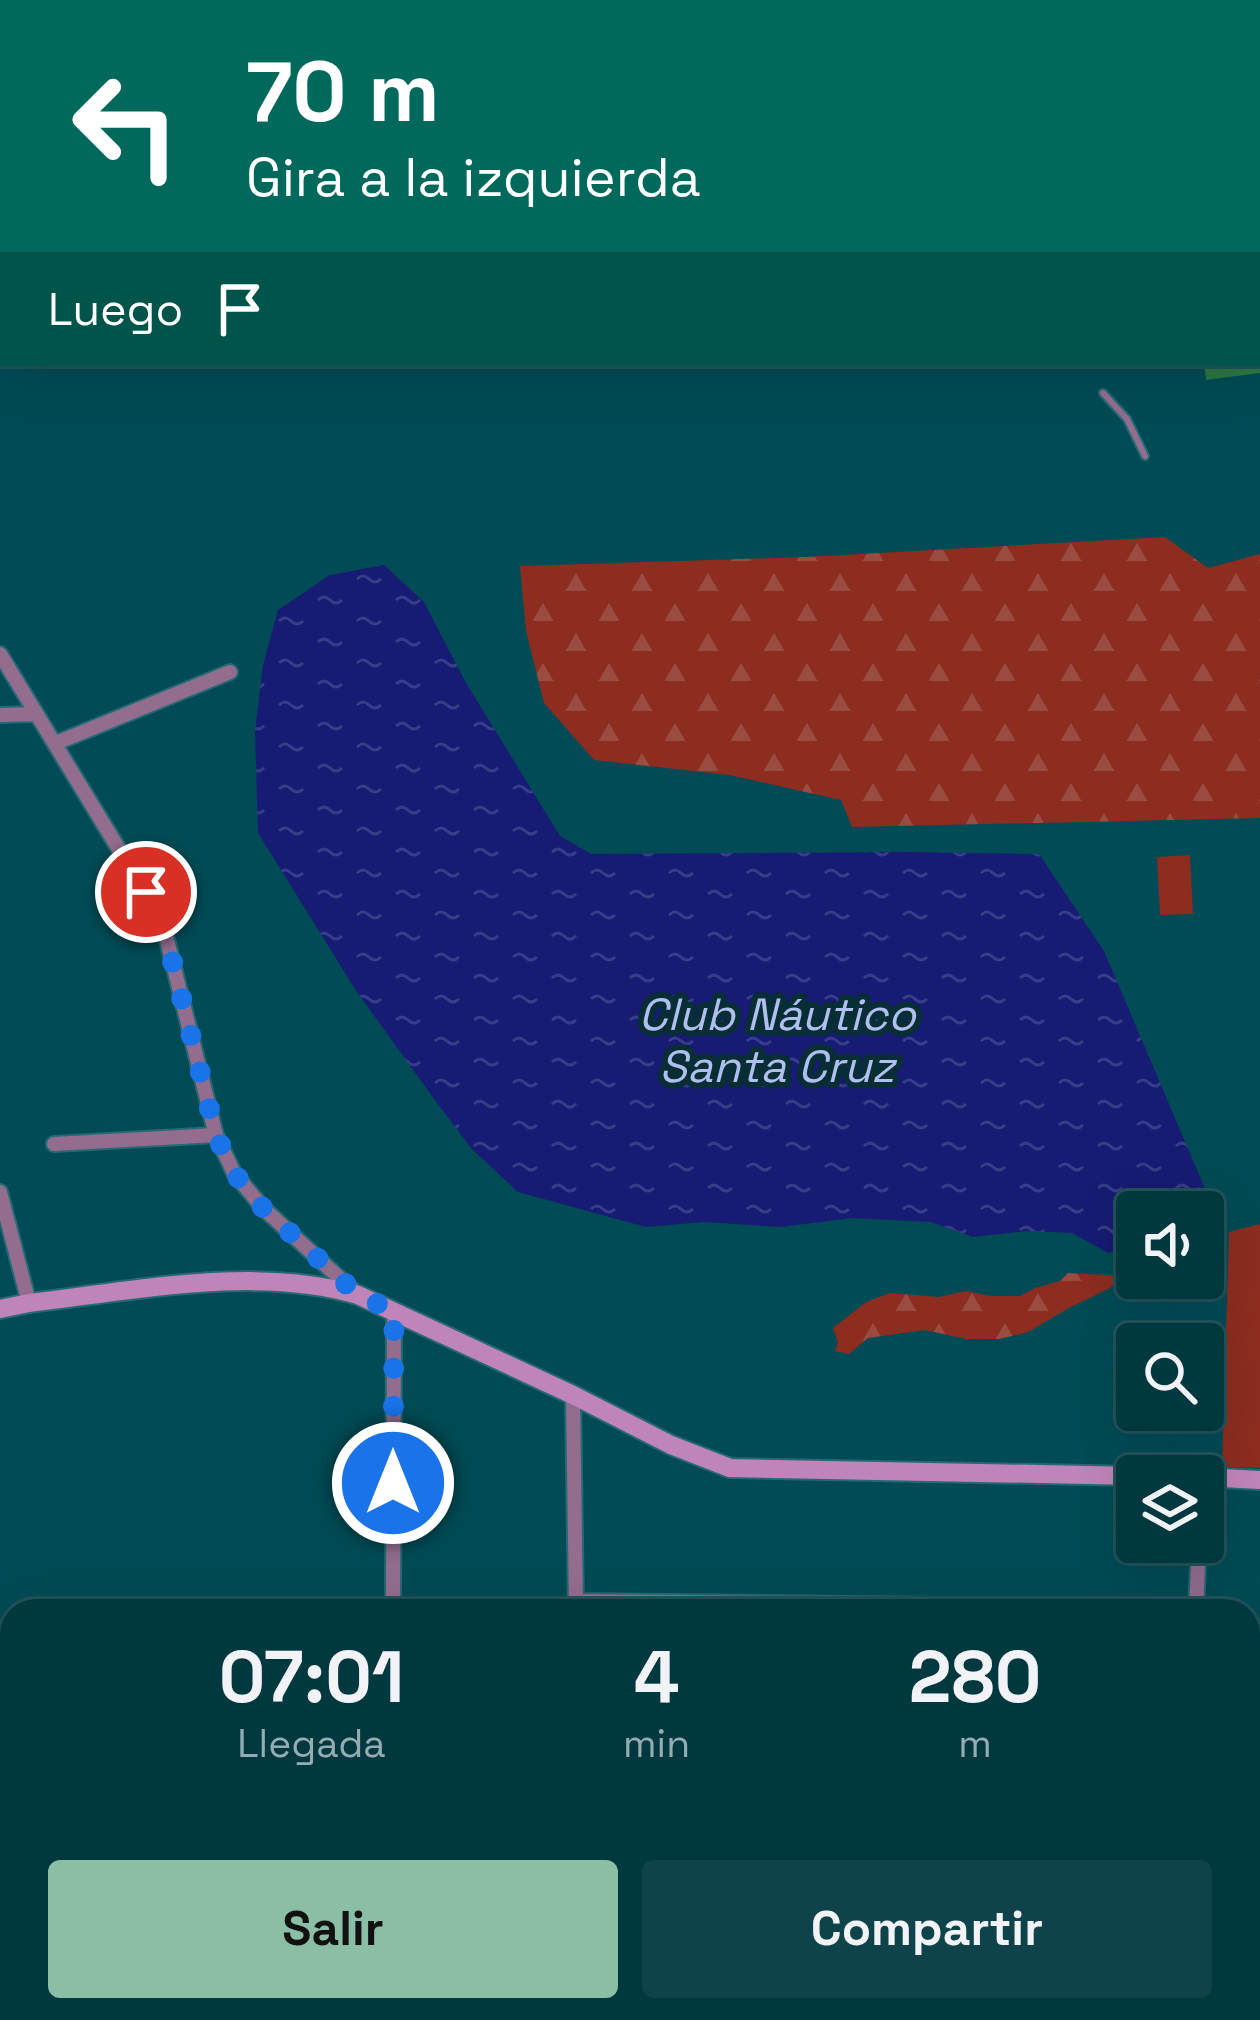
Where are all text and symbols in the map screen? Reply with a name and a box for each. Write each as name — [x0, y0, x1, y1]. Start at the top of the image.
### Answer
text: 70 m — [246, 38, 440, 146]
icon: left — [48, 48, 204, 204]
text: Gira a la izquierda — [246, 143, 701, 212]
icon: arrive — [207, 276, 273, 342]
text: Luego — [48, 281, 183, 338]
pin — [95, 841, 197, 943]
icon: arrive — [113, 859, 179, 925]
water label: Club Náutico Santa Cruz — [638, 986, 917, 1095]
map controls — [1116, 1191, 1224, 1563]
button: sound — [1116, 1191, 1224, 1299]
button: search — [1116, 1323, 1224, 1431]
position arrow — [330, 1420, 456, 1546]
button: layers — [1116, 1455, 1224, 1563]
text: 07:01 — [219, 1631, 404, 1723]
text: 4 — [634, 1631, 679, 1723]
text: 280 — [909, 1631, 1041, 1723]
text: Llegada — [237, 1719, 386, 1768]
text: min — [623, 1719, 690, 1768]
text: m — [958, 1719, 992, 1768]
button: Salir — [48, 1860, 618, 1998]
button: Compartir — [642, 1860, 1212, 1998]

